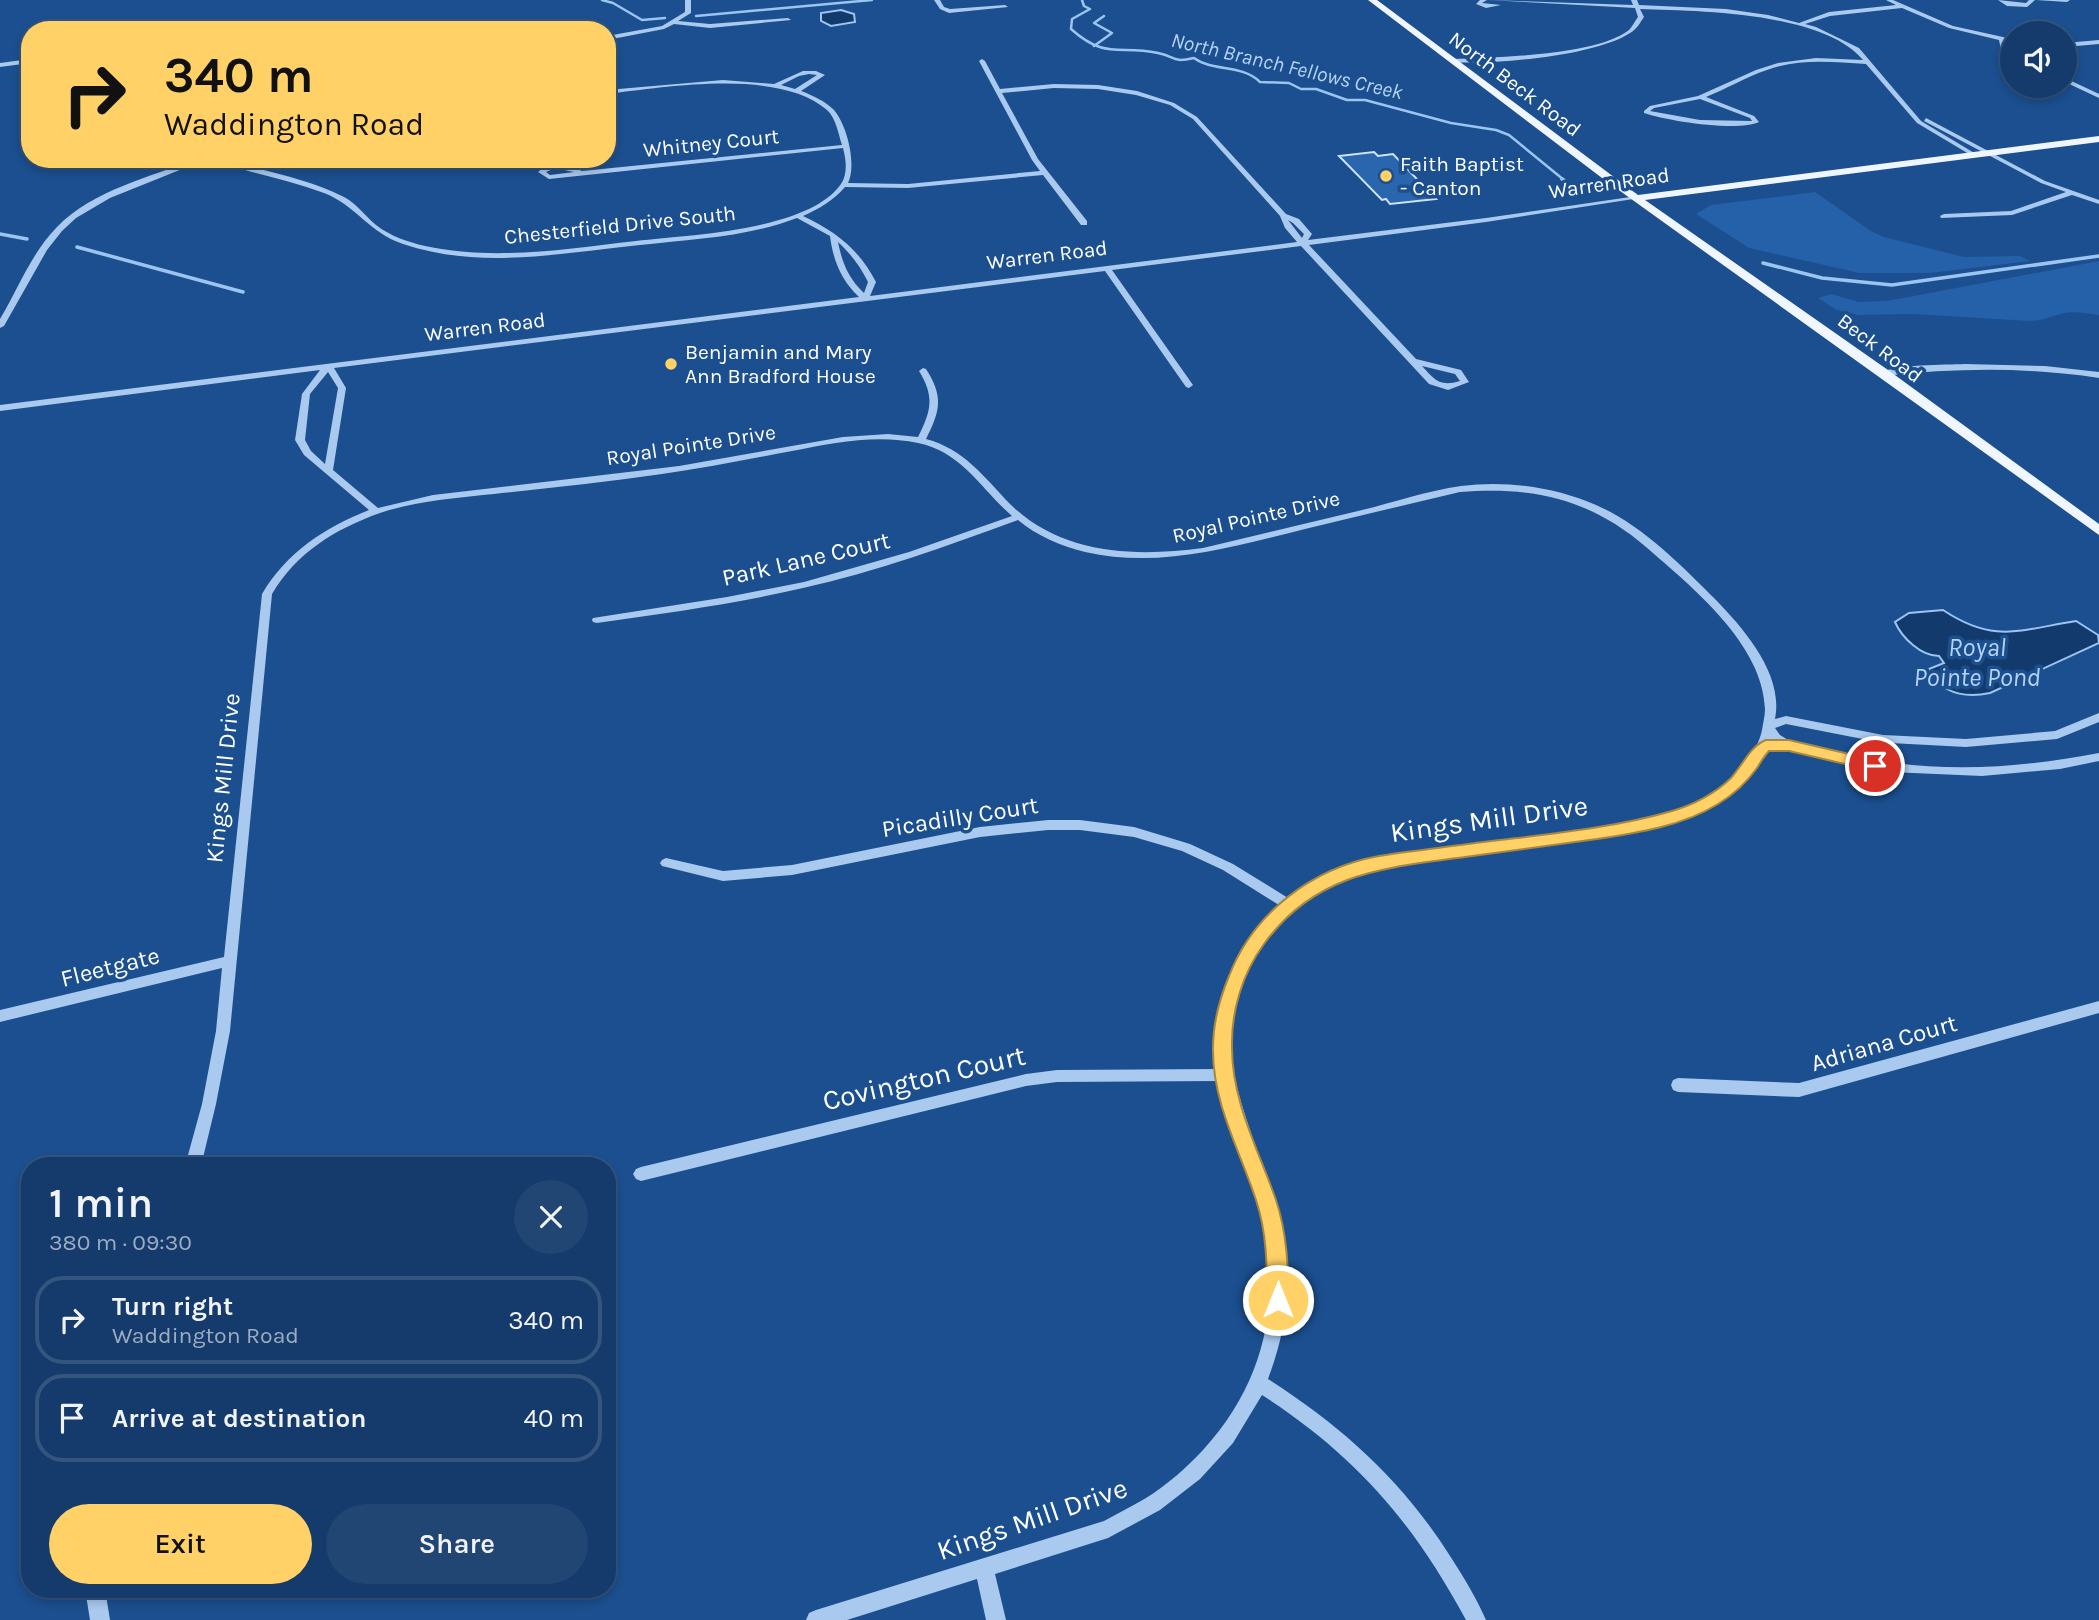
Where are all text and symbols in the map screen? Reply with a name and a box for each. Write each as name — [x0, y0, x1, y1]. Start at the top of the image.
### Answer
map controls — [2000, 21, 2077, 98]
button: sound — [2000, 21, 2077, 98]
street label: North Beck Road — [1444, 27, 1586, 141]
water label: North Branch Fellows Creek — [1169, 28, 1406, 104]
text: 340 m — [164, 47, 314, 104]
icon: right — [49, 49, 140, 140]
text: Waddington Road — [164, 106, 424, 143]
street label: Whitney Court — [642, 124, 780, 162]
place label: Faith Baptist - Canton — [1400, 152, 1524, 200]
street label: Warren Road — [1547, 163, 1671, 203]
marker: Faith Baptist - Canton — [1378, 168, 1394, 184]
street label: Chesterfield Drive South — [503, 201, 737, 249]
street label: Warren Road — [985, 236, 1109, 274]
street label: Warren Road — [423, 308, 547, 346]
street label: Beck Road — [1833, 308, 1927, 388]
place label: Benjamin and Mary Ann Bradford House — [685, 340, 876, 388]
marker: Benjamin and Mary Ann Bradford House — [663, 356, 679, 372]
street label: Royal Pointe Drive — [605, 420, 777, 470]
street label: Royal Pointe Drive — [1170, 486, 1342, 548]
street label: Park Lane Court — [719, 526, 893, 592]
water label: Royal Pointe Pond — [1913, 632, 2041, 693]
street label: Kings Mill Drive — [200, 692, 246, 864]
pin — [1845, 736, 1905, 796]
icon: arrive — [1856, 747, 1894, 785]
street label: Kings Mill Drive — [1388, 789, 1590, 849]
street label: Picadilly Court — [880, 791, 1040, 843]
street label: Fleetgate — [58, 941, 162, 993]
street label: Adriana Court — [1808, 1009, 1960, 1077]
street label: Covington Court — [819, 1039, 1029, 1117]
text: 1 min — [49, 1178, 153, 1228]
button: close — [514, 1180, 588, 1254]
text: 380 m · 09:30 — [49, 1229, 192, 1256]
position arrow — [1241, 1263, 1315, 1337]
text: Turn right — [112, 1291, 233, 1322]
icon: right — [53, 1301, 91, 1339]
text: 340 m — [508, 1305, 584, 1336]
text: Waddington Road — [112, 1322, 299, 1349]
icon: arrive — [53, 1399, 91, 1437]
text: Arrive at destination — [112, 1403, 366, 1434]
text: 40 m — [524, 1403, 584, 1434]
street label: Kings Mill Drive — [932, 1471, 1132, 1567]
button: Exit — [49, 1504, 312, 1584]
button: Share — [326, 1504, 588, 1584]

